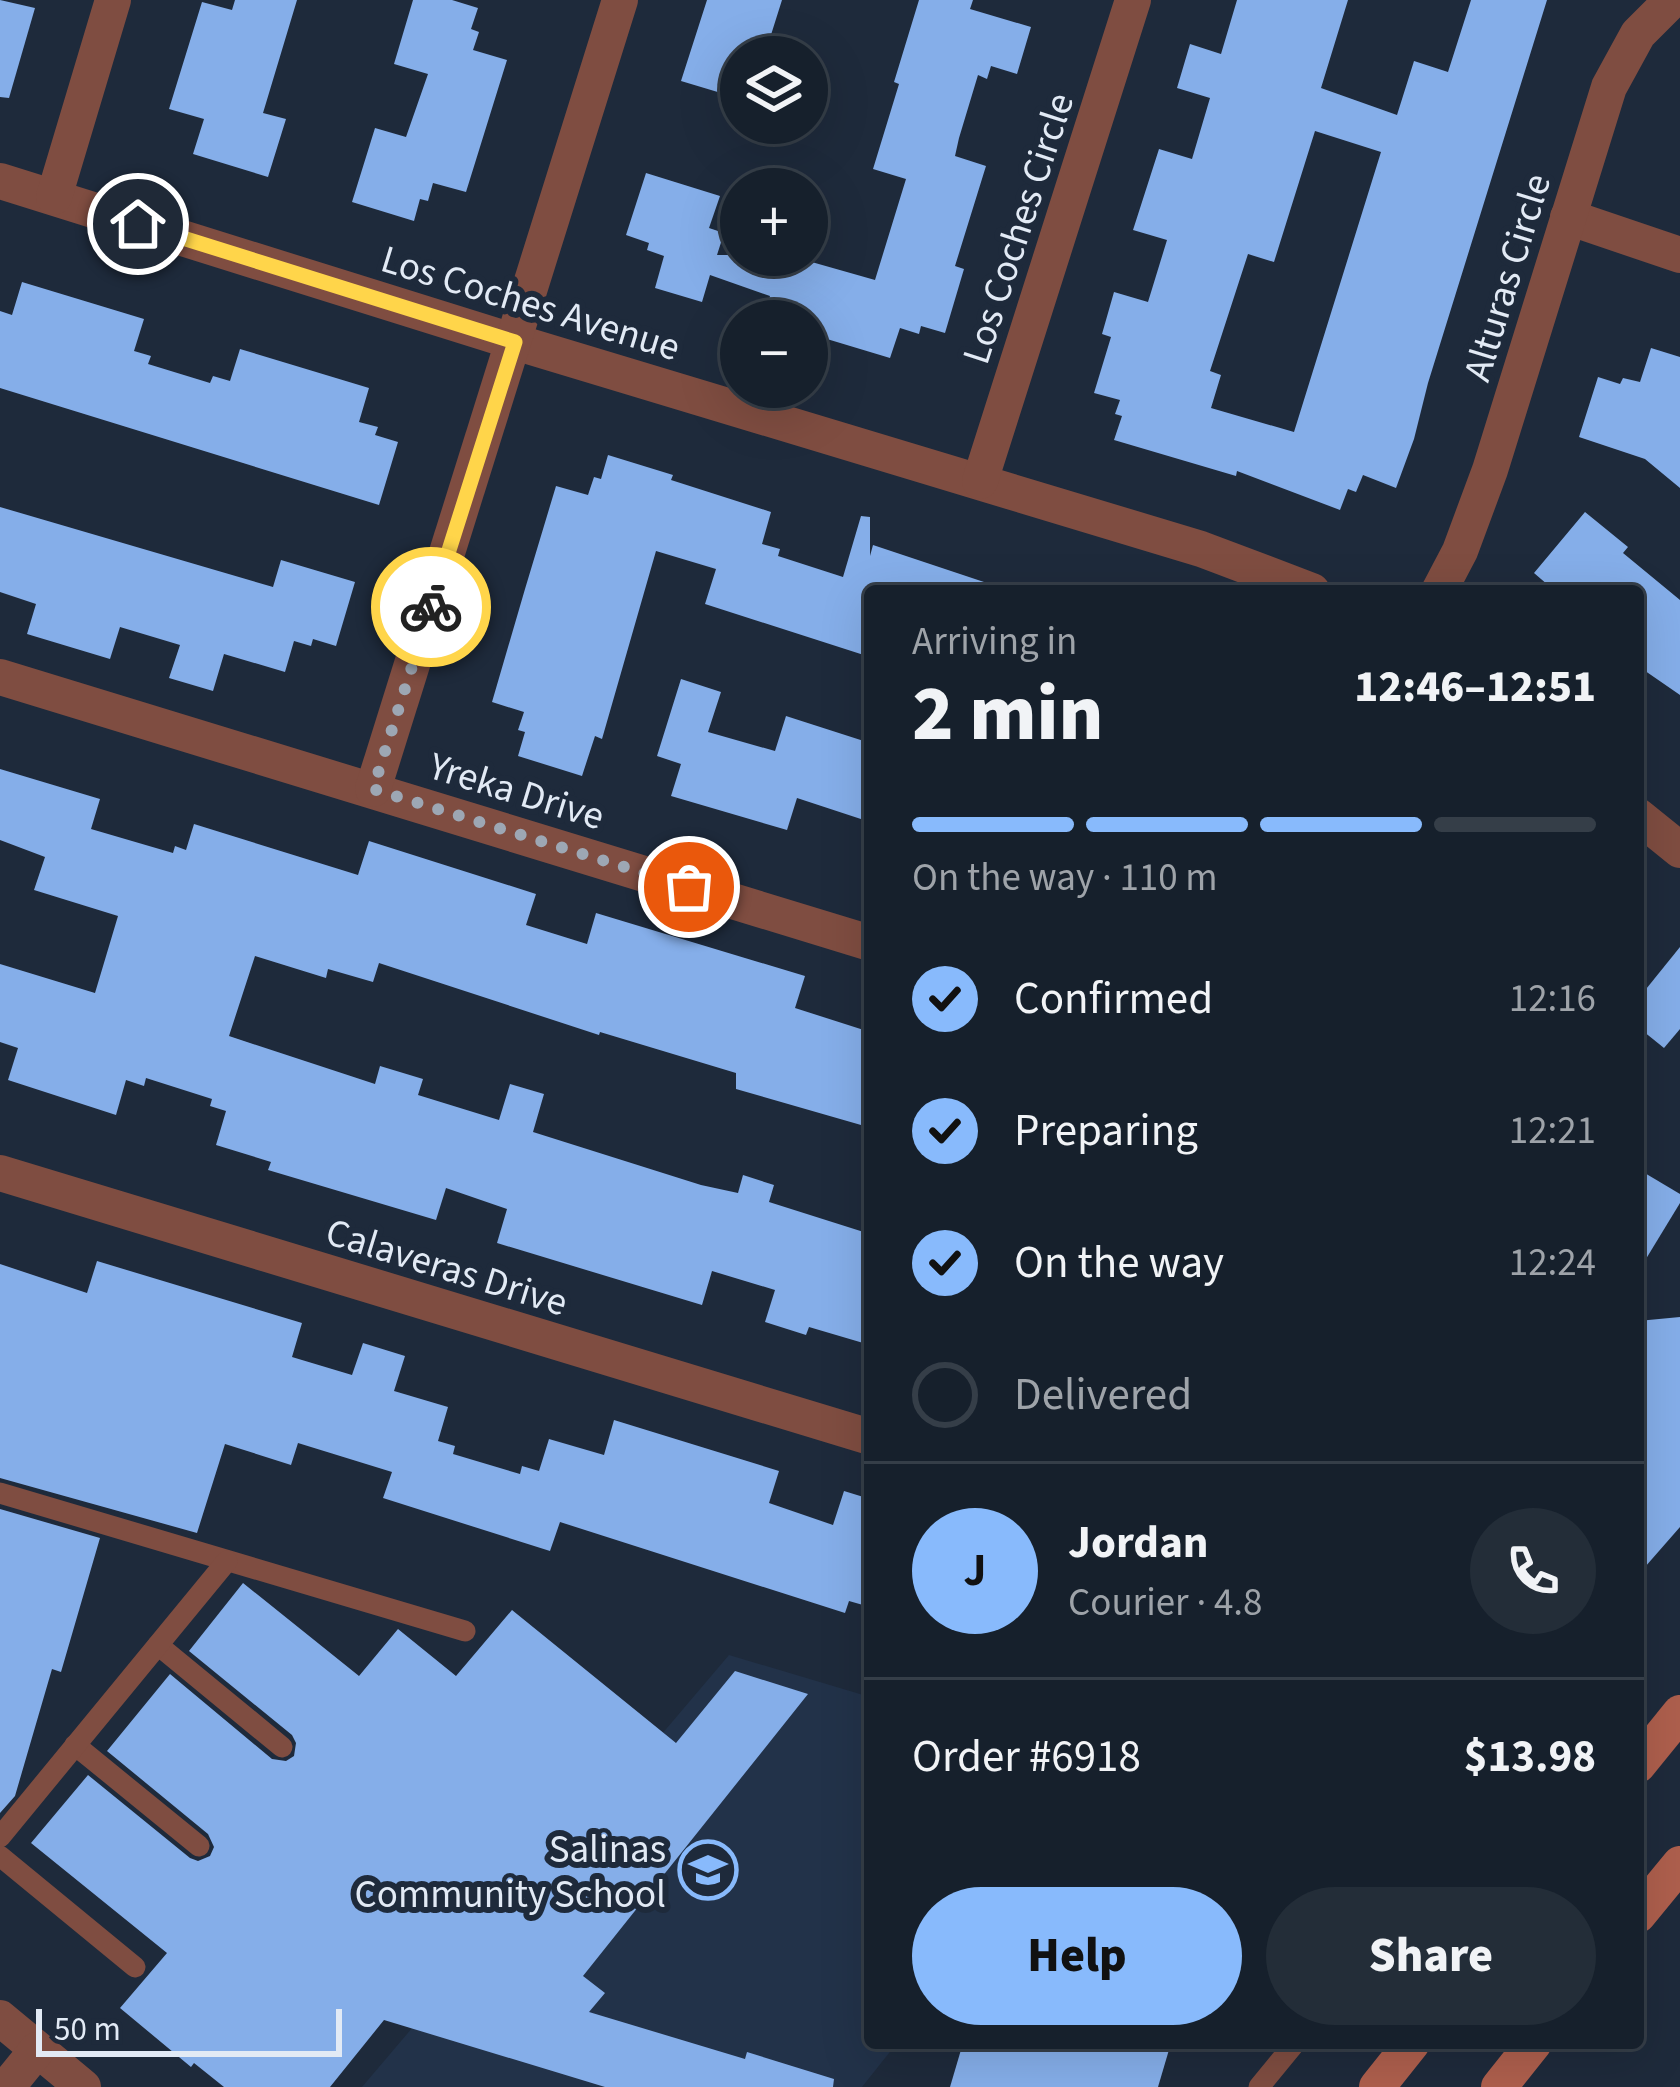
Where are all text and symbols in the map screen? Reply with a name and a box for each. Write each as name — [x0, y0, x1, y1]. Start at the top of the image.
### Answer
map controls — [720, 36, 828, 408]
button: layers — [720, 36, 828, 144]
street label: Los Coches Circle — [949, 86, 1089, 371]
street label: Alturas Circle — [1450, 167, 1566, 388]
button: + — [720, 168, 828, 276]
pin — [87, 173, 189, 275]
icon: home — [105, 191, 171, 257]
street label: Los Coches Avenue — [374, 232, 687, 376]
button: − — [720, 300, 828, 408]
courier — [371, 547, 491, 667]
icon: bike — [398, 574, 464, 640]
text: Arriving in — [912, 614, 1077, 670]
text: 12:46–12:51 — [1354, 655, 1596, 719]
text: 2 min — [912, 659, 1104, 770]
street label: Yreka Drive — [421, 738, 611, 845]
pin — [638, 836, 740, 938]
text: On the way · 110 m — [912, 850, 1218, 906]
icon: bag — [656, 854, 722, 920]
icon: check — [912, 966, 978, 1032]
text: Confirmed — [1014, 967, 1213, 1031]
text: 12:16 — [1509, 971, 1596, 1027]
icon: check — [912, 1098, 978, 1164]
text: Preparing — [1014, 1099, 1198, 1163]
text: 12:21 — [1509, 1103, 1596, 1159]
street label: Calaveras Drive — [319, 1205, 574, 1331]
icon: check — [912, 1230, 978, 1296]
text: On the way — [1014, 1231, 1224, 1295]
text: 12:24 — [1509, 1235, 1596, 1291]
text: Delivered — [1014, 1363, 1192, 1427]
button: phone — [1470, 1508, 1596, 1634]
text: Jordan — [1068, 1511, 1209, 1575]
text: J — [964, 1539, 986, 1603]
text: Courier · 4.8 — [1068, 1575, 1262, 1631]
text: Order #6918 — [912, 1725, 1141, 1789]
text: $13.98 — [1464, 1725, 1596, 1789]
place label: Salinas Community School — [355, 1822, 666, 1923]
school or university icon: Salinas Community School — [677, 1839, 739, 1901]
button: Help — [912, 1887, 1242, 2025]
button: Share — [1266, 1887, 1596, 2025]
scale bar — [36, 2003, 342, 2056]
text: 50 m — [54, 2006, 121, 2053]

